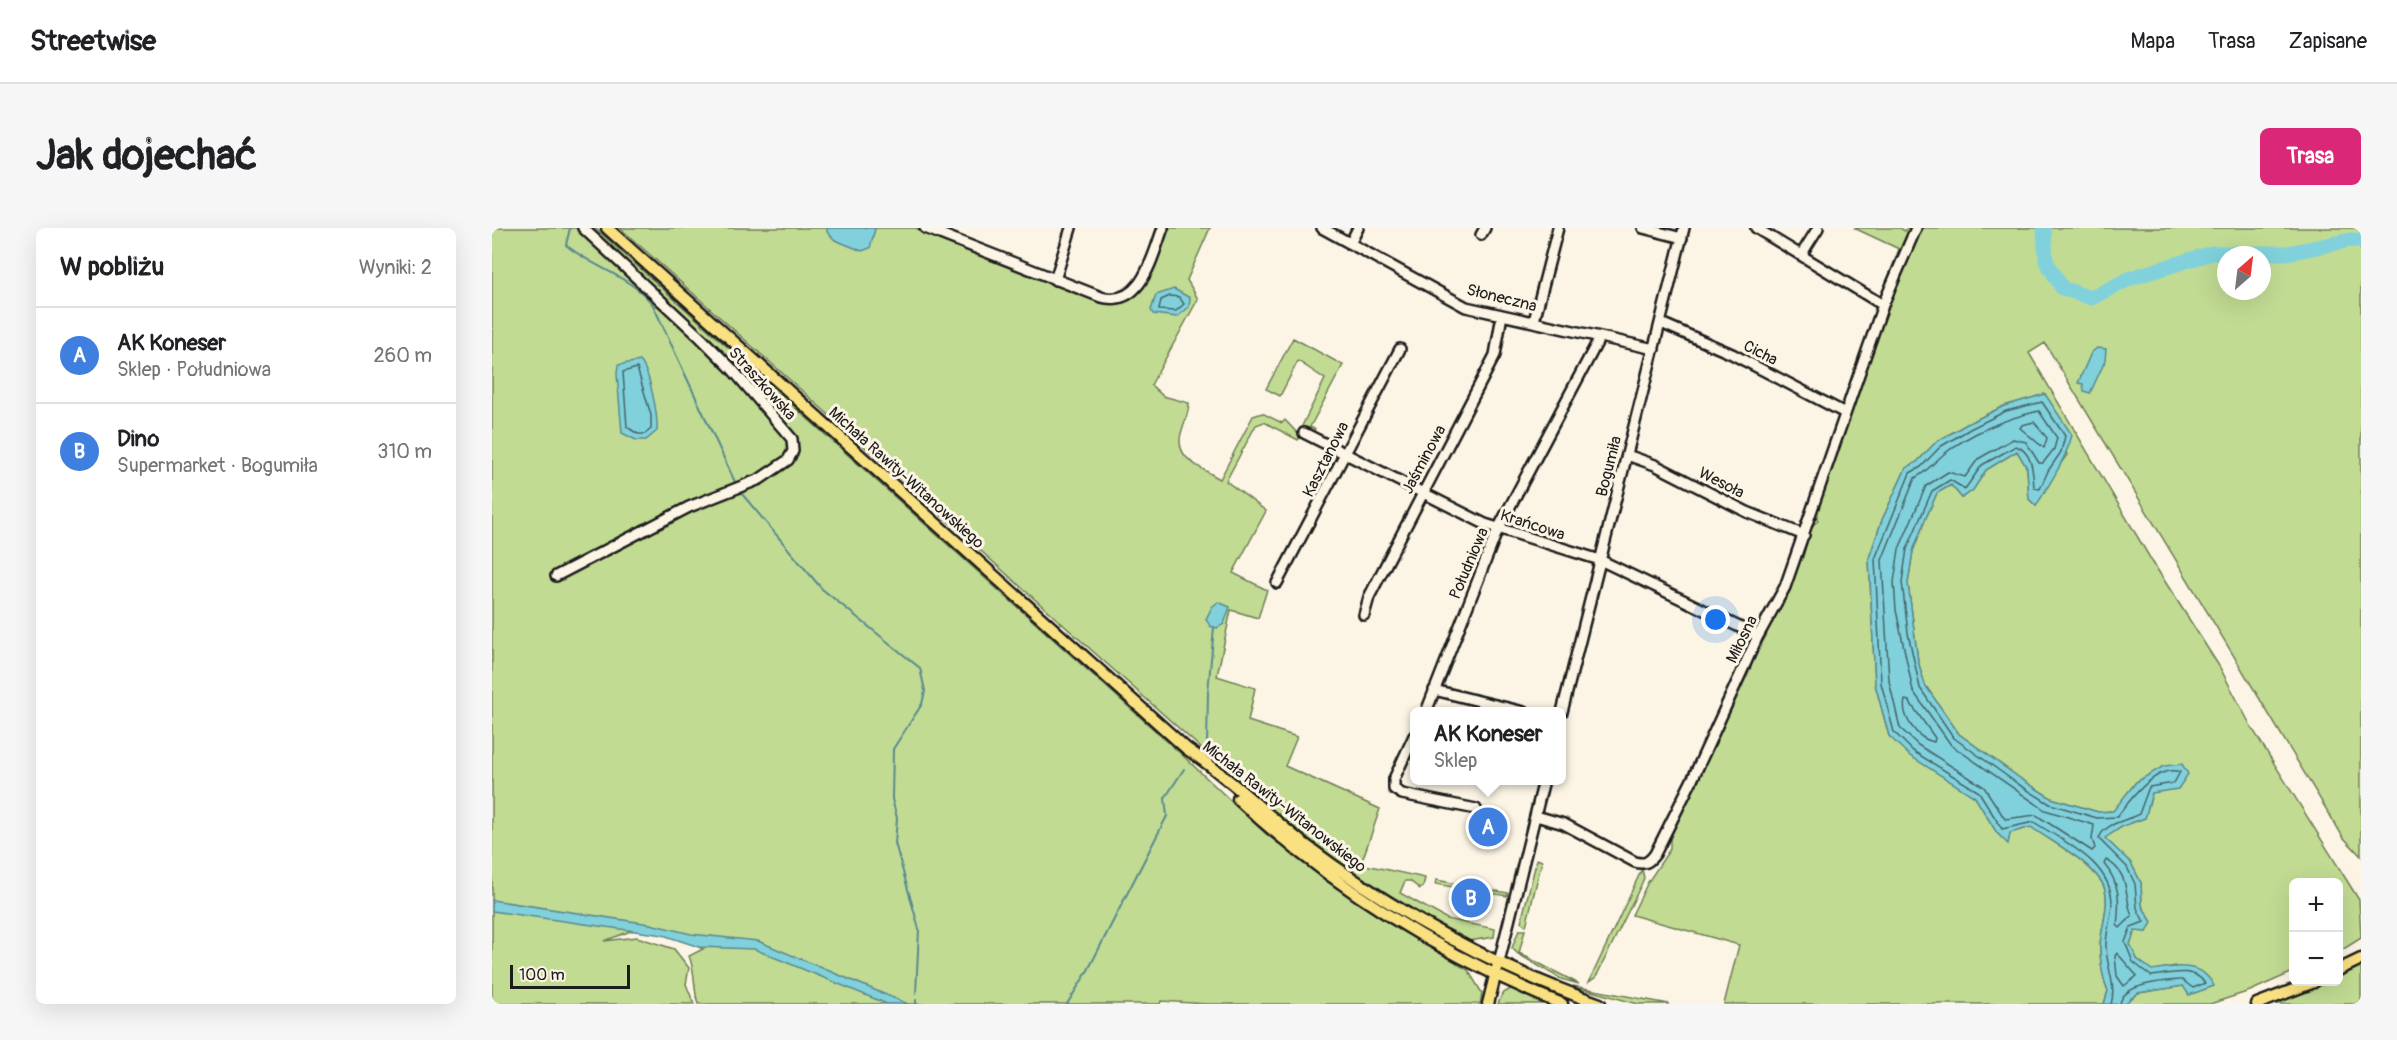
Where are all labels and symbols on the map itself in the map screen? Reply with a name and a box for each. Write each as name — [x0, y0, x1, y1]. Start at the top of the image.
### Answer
north arrow — [2217, 246, 2271, 300]
street label: Słoneczna — [1465, 280, 1539, 316]
street label: Cicha — [1740, 336, 1781, 370]
street label: Straszkowska — [724, 343, 800, 424]
street label: Michała Rawity-Witanowskiego — [824, 403, 989, 553]
street label: Kasztanowa — [1298, 418, 1353, 501]
street label: Jaśminowa — [1397, 422, 1450, 497]
street label: Bogumiła — [1592, 434, 1626, 499]
street label: Wesoła — [1695, 463, 1748, 503]
street label: Krańcowa — [1498, 505, 1568, 545]
street label: Południowa — [1445, 525, 1493, 602]
your location — [1701, 605, 1730, 634]
street label: Miłosna — [1722, 612, 1762, 667]
street label: Michała Rawity-Witanowskiego — [1198, 737, 1371, 877]
pin: A — [1468, 804, 1508, 850]
pin: B — [1452, 876, 1490, 920]
scale bar — [510, 962, 630, 990]

